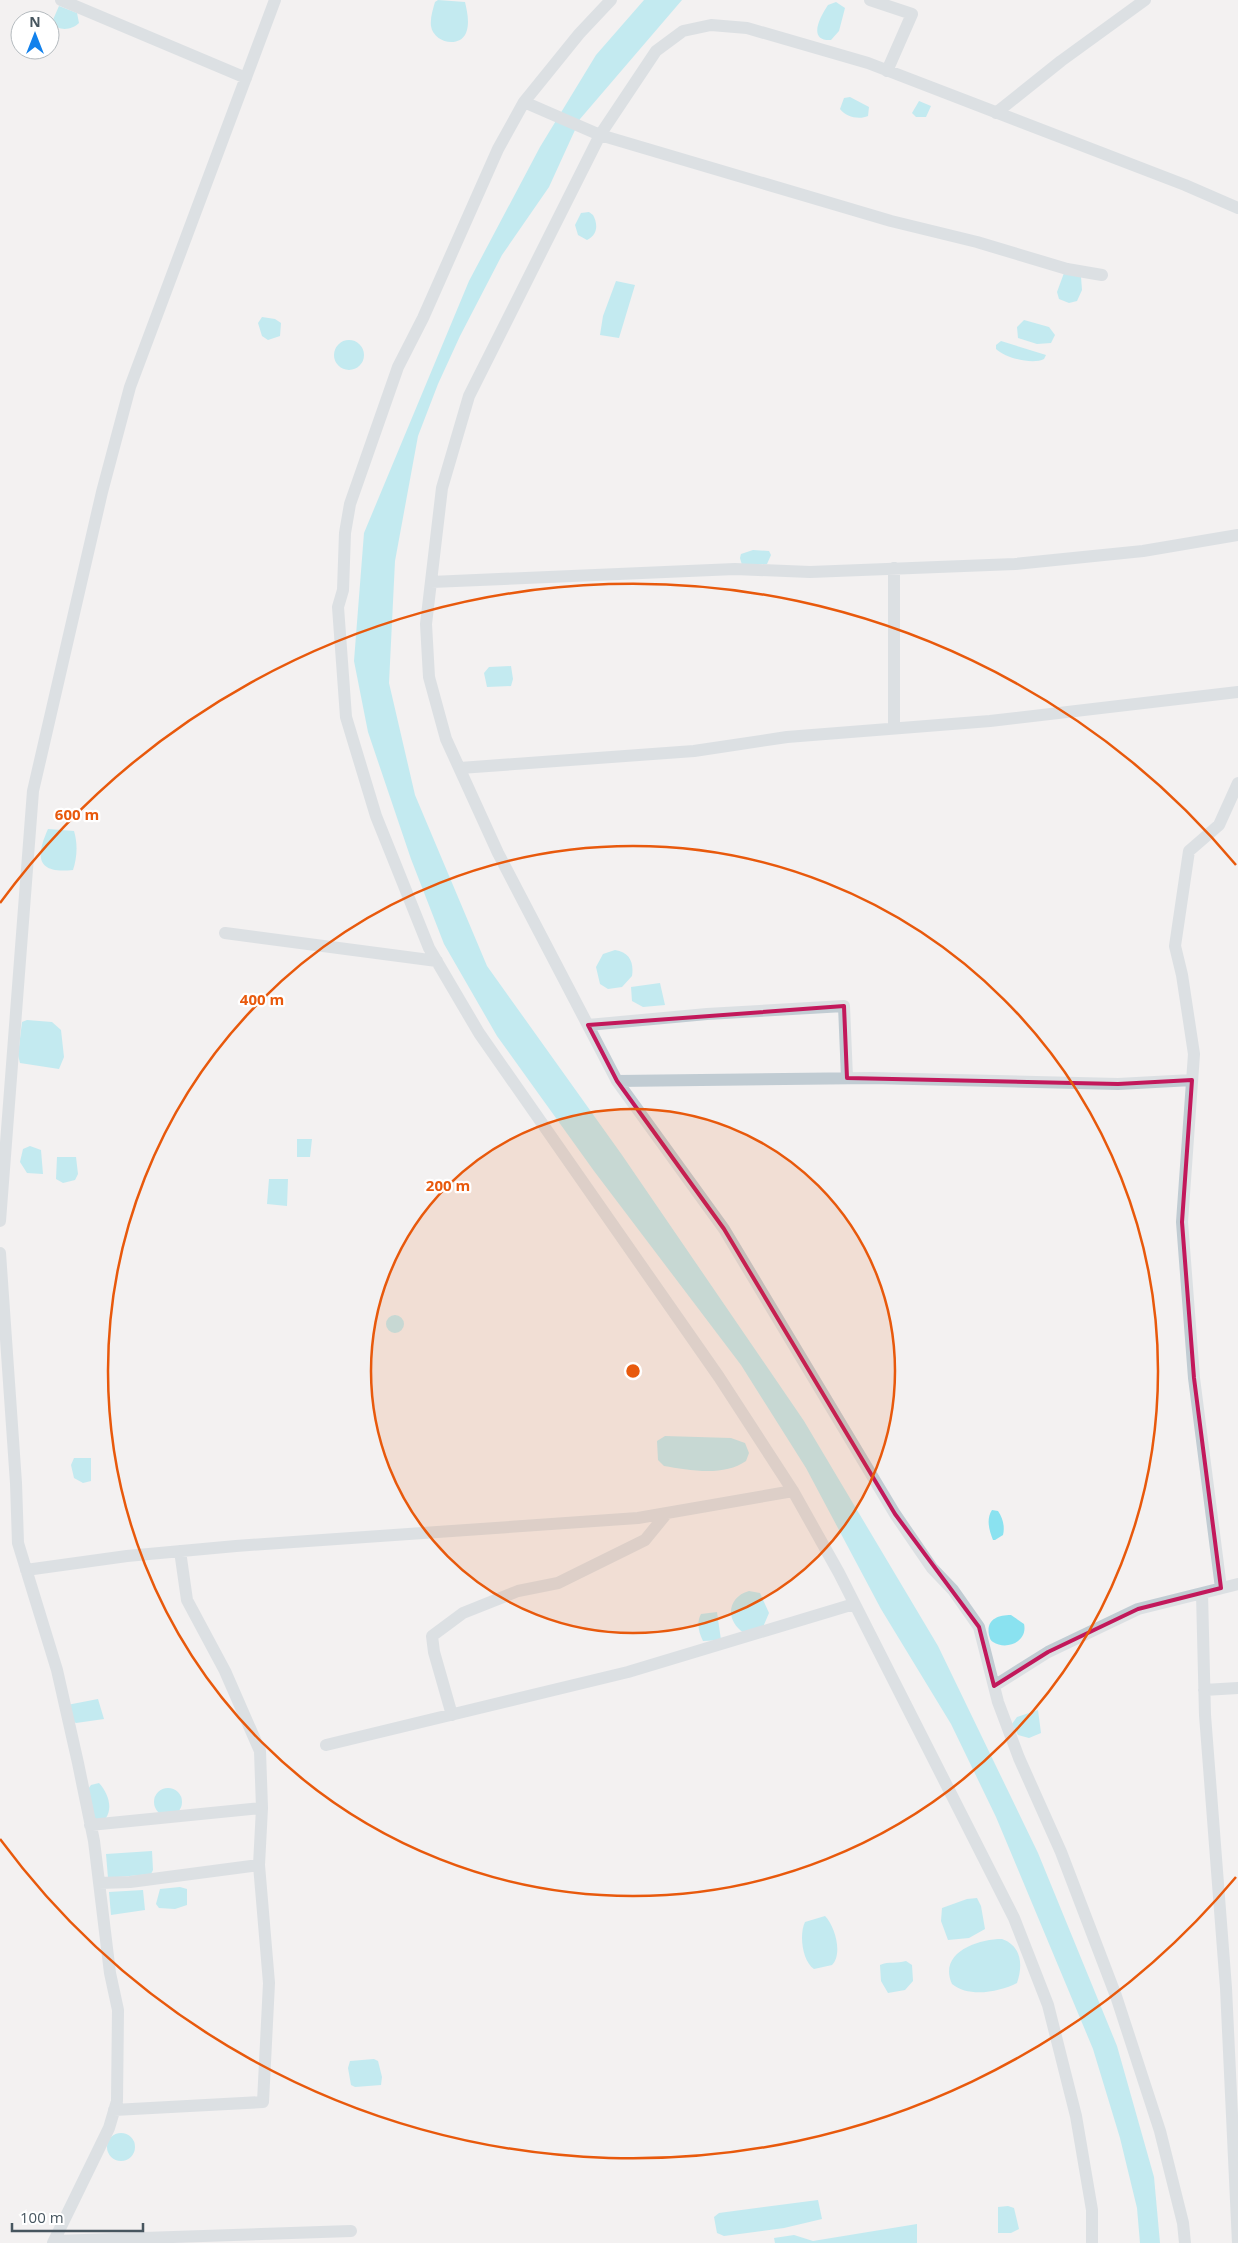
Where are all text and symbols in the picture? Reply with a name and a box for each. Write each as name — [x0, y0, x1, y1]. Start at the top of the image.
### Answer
north arrow — [10, 10, 60, 60]
text: N — [29, 12, 41, 31]
text: 600 m — [55, 804, 99, 824]
text: 400 m — [240, 989, 284, 1009]
text: 200 m — [426, 1175, 470, 1195]
centre of rings — [624, 1362, 642, 1380]
scale bar — [12, 2200, 144, 2232]
text: 100 m — [20, 2207, 64, 2227]

